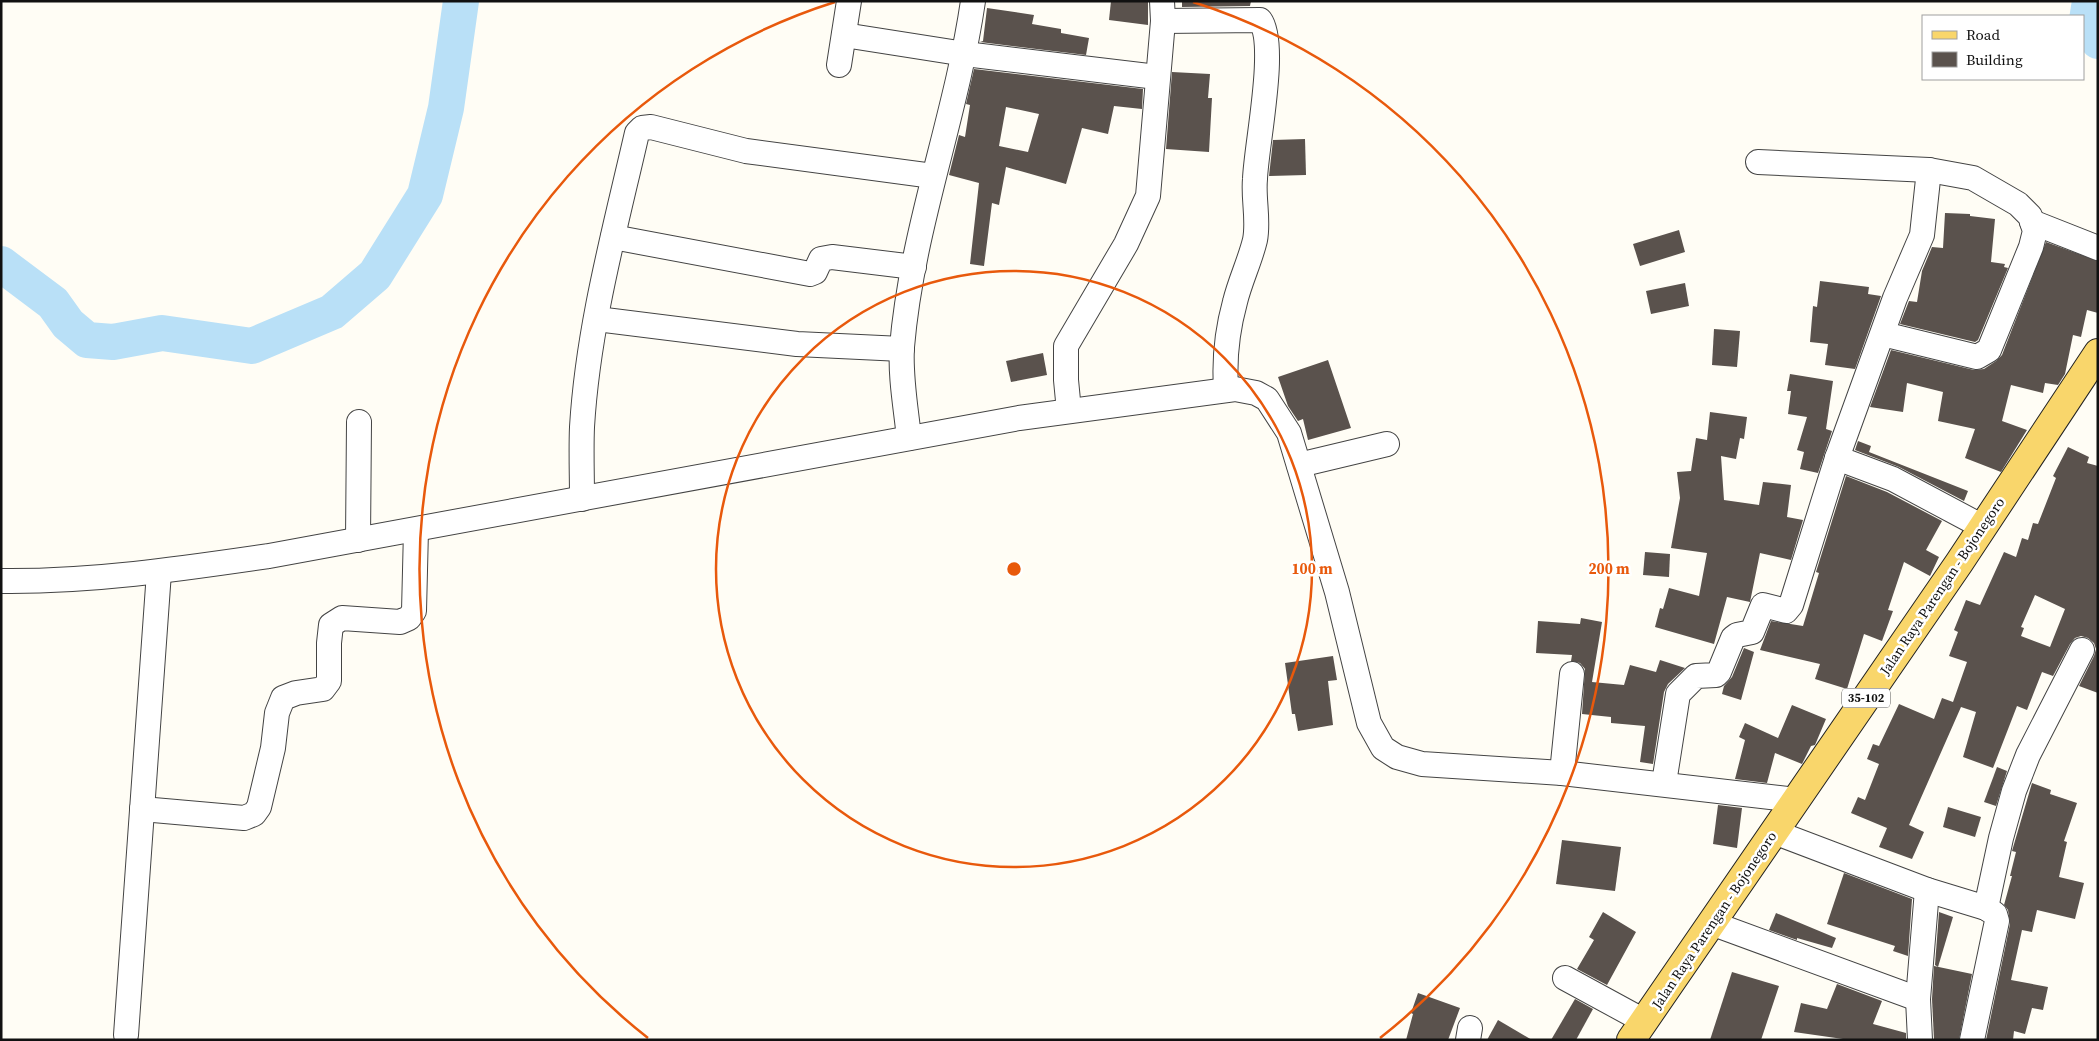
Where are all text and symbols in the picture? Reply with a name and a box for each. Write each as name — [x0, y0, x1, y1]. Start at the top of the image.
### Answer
legend — [1922, 15, 2084, 80]
text: Road — [1966, 24, 2000, 45]
text: Building — [1966, 49, 2023, 70]
street label: Jalan Raya Parengan - Bojonegoro — [1874, 493, 2009, 680]
text: 100 m — [1291, 558, 1333, 579]
text: 200 m — [1588, 558, 1630, 579]
centre of rings — [1005, 560, 1023, 578]
road number: 35-102 — [1842, 688, 1890, 708]
street label: Jalan Raya Parengan - Bojonegoro — [1646, 827, 1781, 1014]

